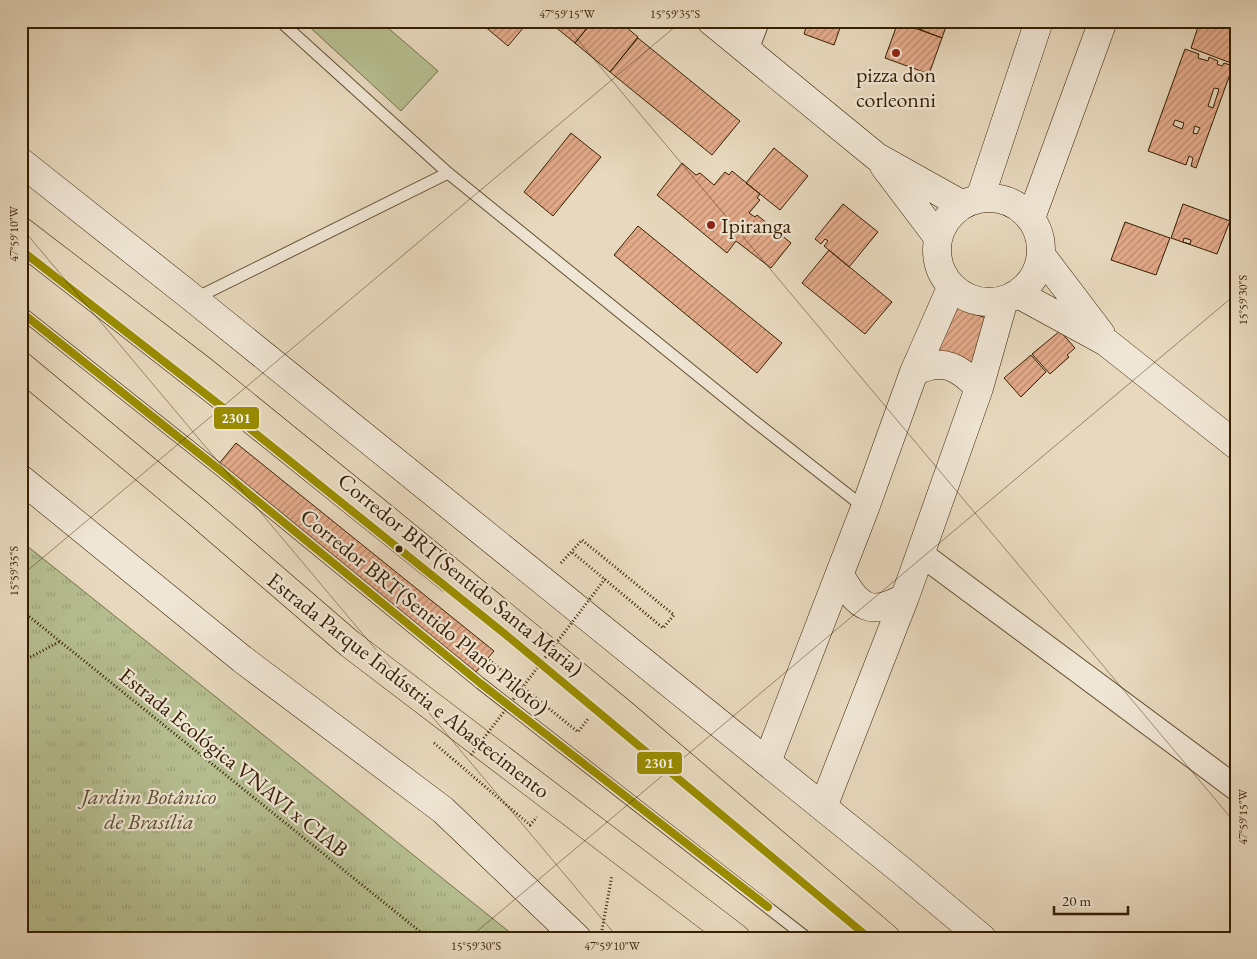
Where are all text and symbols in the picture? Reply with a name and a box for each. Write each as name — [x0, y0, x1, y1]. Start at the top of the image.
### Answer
text: 47°59'15"W — [539, 6, 596, 22]
text: 15°59'35"S — [650, 6, 700, 22]
marker: pizza don corleonni — [890, 47, 902, 59]
place label: pizza don corleonni — [856, 60, 936, 114]
text: 47°59'10"W — [6, 205, 22, 262]
place label: Ipiranga — [721, 211, 792, 240]
marker: Ipiranga — [705, 219, 717, 231]
text: 15°59'30"S — [1235, 275, 1251, 325]
line badge: 2301 — [213, 406, 260, 430]
text: 2301 — [221, 409, 251, 427]
street label: Corredor BRT(Sentido Santa Maria) — [332, 466, 589, 683]
street label: Corredor BRT(Sentido Plano Piloto) — [294, 502, 555, 721]
unlabelled marker — [394, 544, 404, 554]
text: 15°59'35"S — [6, 546, 22, 596]
street label: Estrada Parque Indústria e Abastecimento — [261, 566, 556, 805]
street label: Estrada Ecológica VNAVI x CIAB — [113, 661, 354, 864]
line badge: 2301 — [636, 751, 683, 775]
text: 2301 — [644, 754, 674, 772]
park label: Jardim Botânico de Brasília — [77, 782, 216, 836]
text: 47°59'15"W — [1235, 788, 1251, 845]
scale bar — [1054, 884, 1128, 916]
text: 20 m — [1062, 891, 1091, 910]
text: 15°59'30"S — [451, 938, 501, 954]
text: 47°59'10"W — [584, 938, 641, 954]

